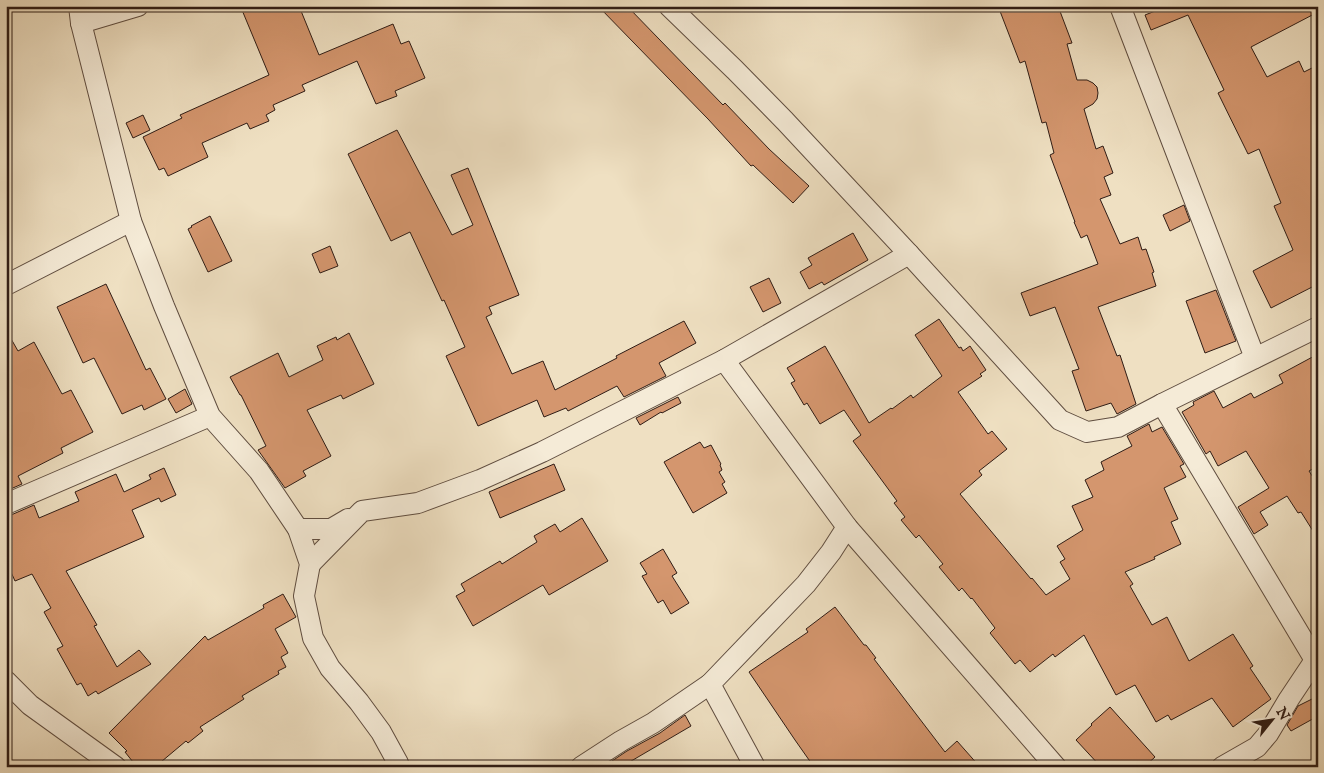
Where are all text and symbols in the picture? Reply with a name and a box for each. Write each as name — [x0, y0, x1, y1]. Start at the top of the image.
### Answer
north arrow — [1246, 696, 1296, 746]
text: N — [1271, 703, 1293, 724]

